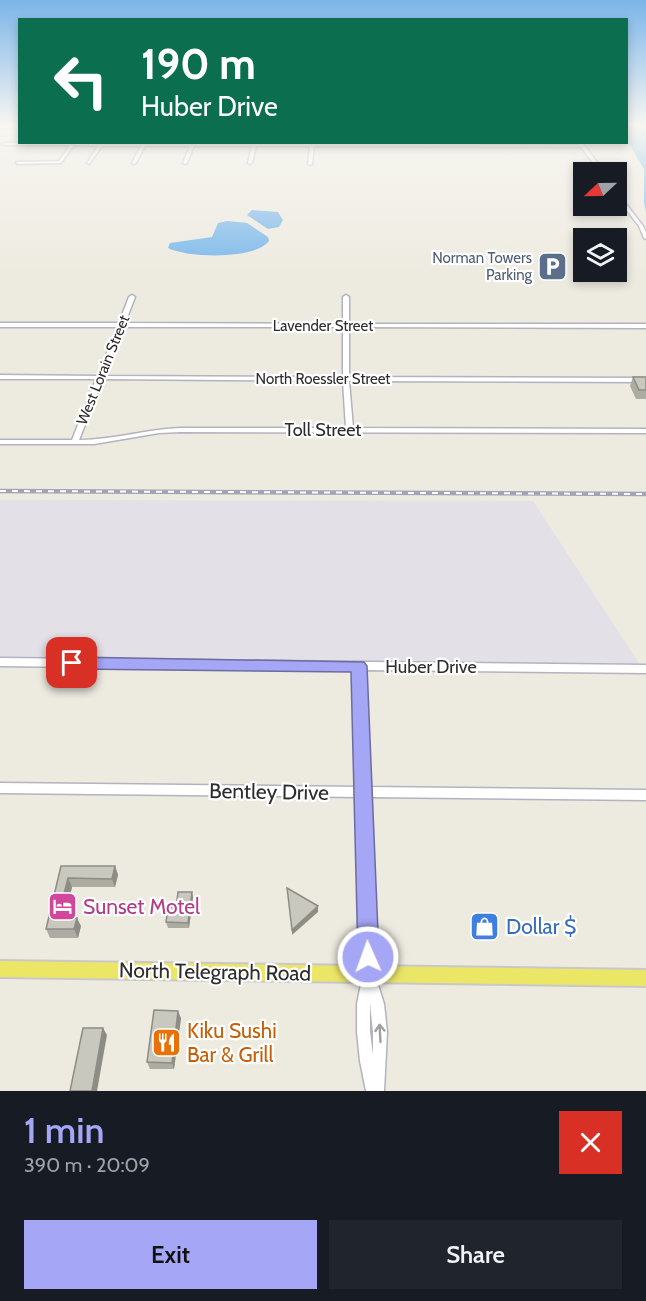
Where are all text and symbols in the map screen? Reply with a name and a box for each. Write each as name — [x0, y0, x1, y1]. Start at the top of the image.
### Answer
text: 190 m — [141, 38, 256, 90]
icon: left — [42, 42, 120, 120]
text: Huber Drive — [141, 90, 278, 123]
north arrow — [573, 162, 627, 216]
map controls — [573, 162, 627, 282]
button: layers — [573, 228, 627, 282]
place label: Norman Towers Parking — [432, 249, 533, 284]
parking icon: Norman Towers Parking — [537, 251, 569, 283]
street label: West Lorain Street — [73, 312, 133, 428]
street label: Lavender Street — [273, 317, 373, 335]
street label: North Roessler Street — [256, 370, 390, 388]
street label: Toll Street — [285, 419, 361, 441]
pin — [46, 637, 97, 688]
icon: arrive — [55, 646, 88, 679]
street label: Huber Drive — [385, 656, 477, 678]
street label: Bentley Drive — [209, 778, 329, 805]
hotel icon: Sunset Motel — [46, 891, 78, 923]
place label: Sunset Motel — [83, 894, 200, 919]
shop icon: Dollar $ — [469, 911, 501, 943]
place label: Dollar $ — [506, 914, 576, 939]
position arrow — [336, 925, 400, 989]
street label: North Telegraph Road — [119, 957, 311, 986]
place label: Kiku Sushi Bar & Grill — [187, 1018, 277, 1067]
one-way arrow — [374, 1023, 385, 1043]
restaurant icon: Kiku Sushi Bar & Grill — [150, 1027, 182, 1059]
text: 1 min — [24, 1108, 104, 1152]
button: close — [559, 1111, 622, 1174]
text: 390 m · 20:09 — [24, 1153, 150, 1177]
button: Exit — [24, 1220, 317, 1289]
button: Share — [329, 1220, 622, 1289]

